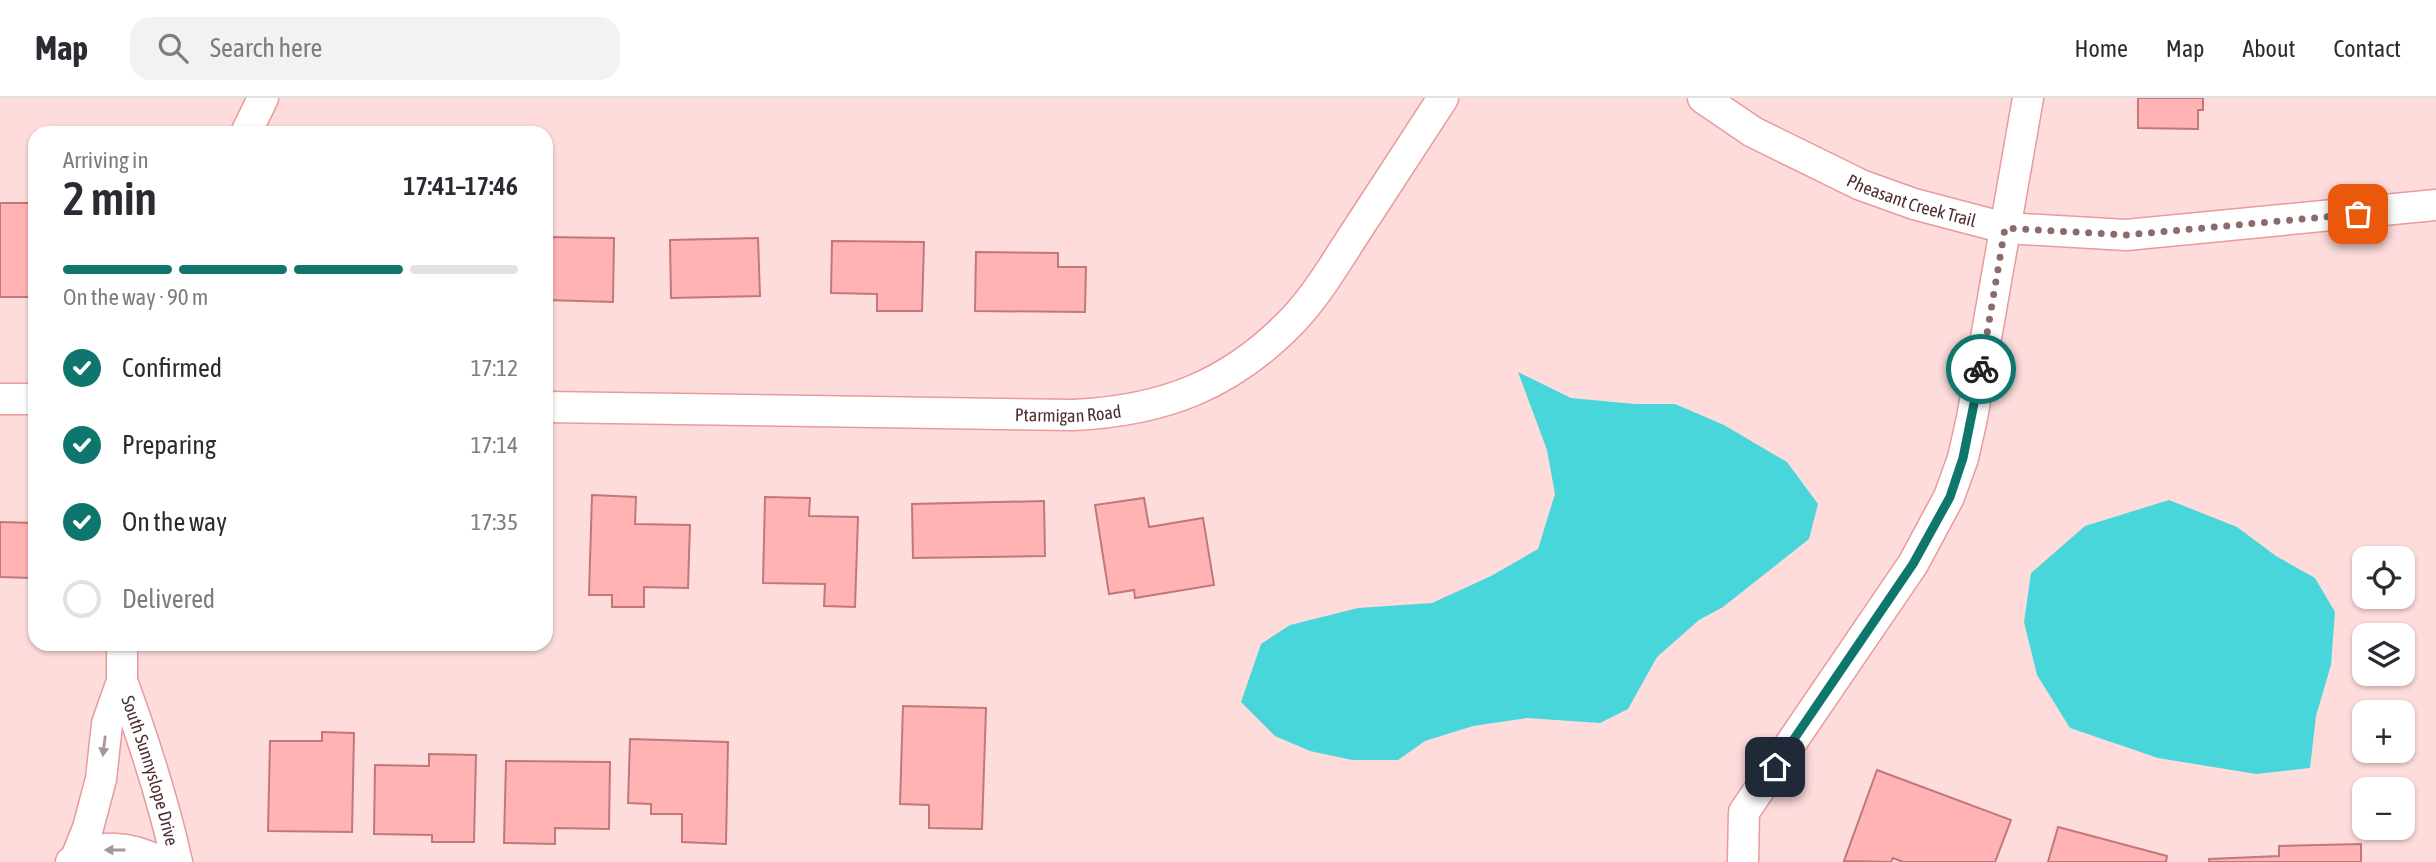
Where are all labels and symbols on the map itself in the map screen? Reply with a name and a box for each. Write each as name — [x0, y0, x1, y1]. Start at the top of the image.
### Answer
street label: Pheasant Creek Trail — [1844, 169, 1979, 231]
pin — [2328, 184, 2388, 244]
courier — [1946, 334, 2016, 404]
street label: Ptarmigan Road — [1015, 400, 1122, 426]
street label: South Sunnyslope Drive — [118, 693, 183, 847]
one-way arrow — [99, 735, 110, 757]
pin — [1745, 737, 1805, 797]
one-way arrow — [104, 844, 126, 856]

